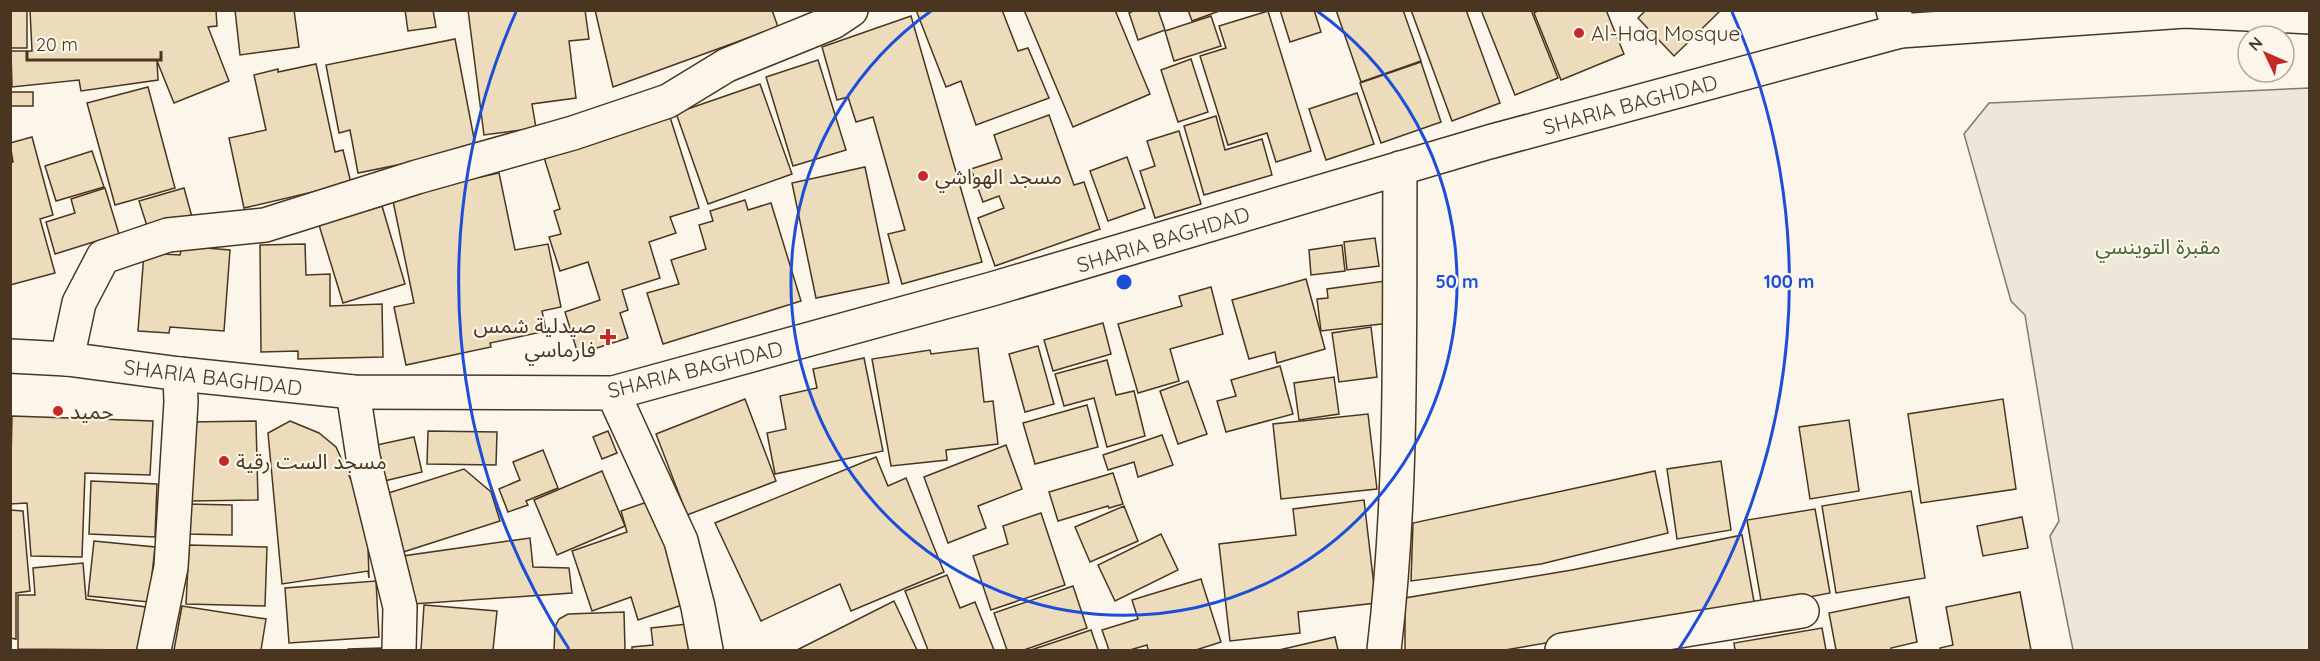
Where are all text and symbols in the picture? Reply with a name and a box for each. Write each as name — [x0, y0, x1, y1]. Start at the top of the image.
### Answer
place label: Al-Haq Mosque — [1591, 20, 1740, 46]
scale bar — [27, 24, 160, 62]
north arrow — [2236, 24, 2296, 84]
marker: Al-Haq Mosque — [1572, 26, 1586, 40]
text: N — [2244, 32, 2266, 55]
text: 20 m — [36, 33, 78, 56]
street label: SHARIA BAGHDAD — [1540, 68, 1720, 140]
place label: مسجد الهواشي — [935, 163, 1062, 193]
marker: مسجد الهواشي — [916, 169, 930, 183]
street label: SHARIA BAGHDAD — [1073, 200, 1253, 278]
park label: مقبرة التوينسي — [2095, 233, 2221, 263]
text: 50 m — [1435, 270, 1479, 293]
text: 100 m — [1764, 270, 1814, 293]
centre of rings — [1114, 272, 1134, 292]
place label: صيدلية شمس فارماسي — [474, 312, 596, 366]
marker: صيدلية شمس فارماسي — [601, 330, 615, 344]
street label: SHARIA BAGHDAD — [605, 335, 785, 403]
street label: SHARIA BAGHDAD — [122, 353, 304, 401]
place label: حميد — [70, 398, 114, 424]
marker: حميد — [51, 404, 65, 418]
place label: مسجد الست رقية — [236, 448, 387, 474]
marker: مسجد الست رقية — [217, 454, 231, 468]

